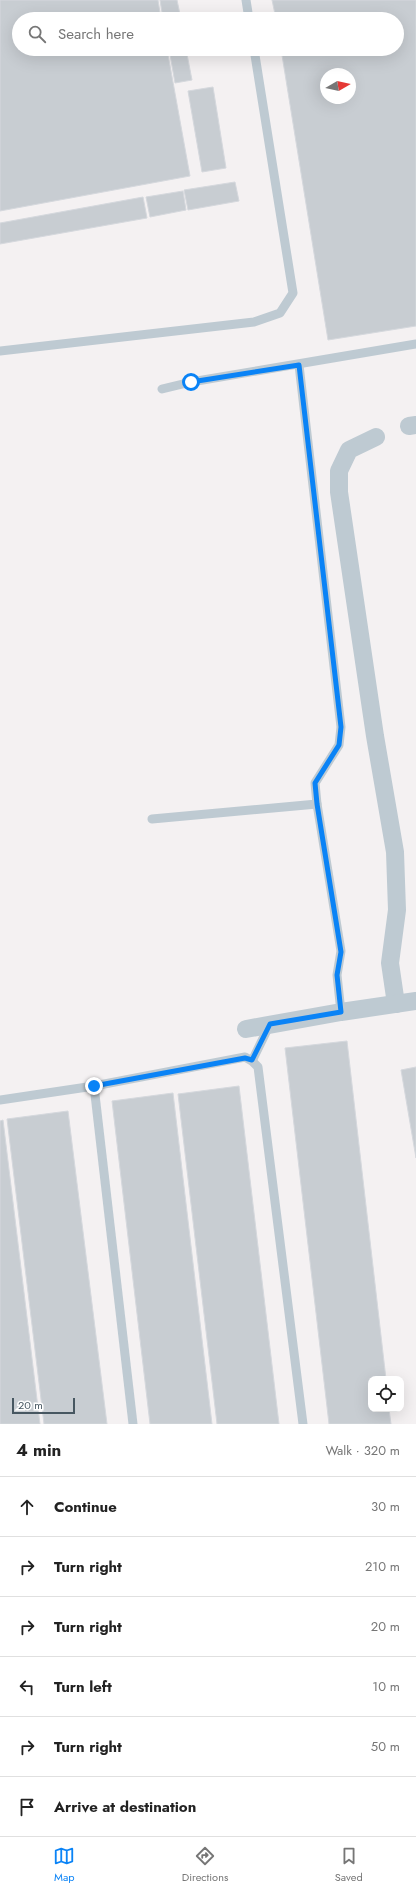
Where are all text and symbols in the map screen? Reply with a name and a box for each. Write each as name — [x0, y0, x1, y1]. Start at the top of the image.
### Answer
search box — [12, 12, 404, 56]
icon: search — [26, 23, 48, 45]
text: Search here — [58, 23, 134, 45]
north arrow — [320, 68, 356, 104]
route start — [182, 373, 200, 391]
route end — [85, 1077, 103, 1095]
map controls — [368, 1376, 404, 1412]
button: locate — [368, 1376, 404, 1412]
scale bar — [12, 1396, 75, 1415]
text: 20 m — [18, 1397, 43, 1413]
text: 4 min — [16, 1438, 61, 1462]
text: Walk · 320 m — [325, 1441, 400, 1460]
icon: ahead — [16, 1496, 38, 1518]
text: Continue — [54, 1496, 117, 1518]
text: 30 m — [371, 1497, 400, 1516]
icon: right — [16, 1556, 38, 1578]
text: Turn right — [54, 1556, 122, 1578]
text: 210 m — [365, 1557, 400, 1576]
icon: right — [16, 1616, 38, 1638]
text: Turn right — [54, 1616, 122, 1638]
text: 20 m — [371, 1617, 400, 1636]
icon: left — [16, 1676, 38, 1698]
text: Turn left — [54, 1676, 112, 1698]
text: 10 m — [372, 1677, 400, 1696]
icon: right — [16, 1736, 38, 1758]
text: Turn right — [54, 1736, 122, 1758]
text: 50 m — [371, 1737, 400, 1756]
icon: arrive — [16, 1796, 38, 1818]
text: Arrive at destination — [54, 1796, 196, 1818]
tab: Map — [53, 1845, 75, 1885]
tab: Directions — [182, 1845, 228, 1885]
tab: Saved — [335, 1845, 363, 1885]

